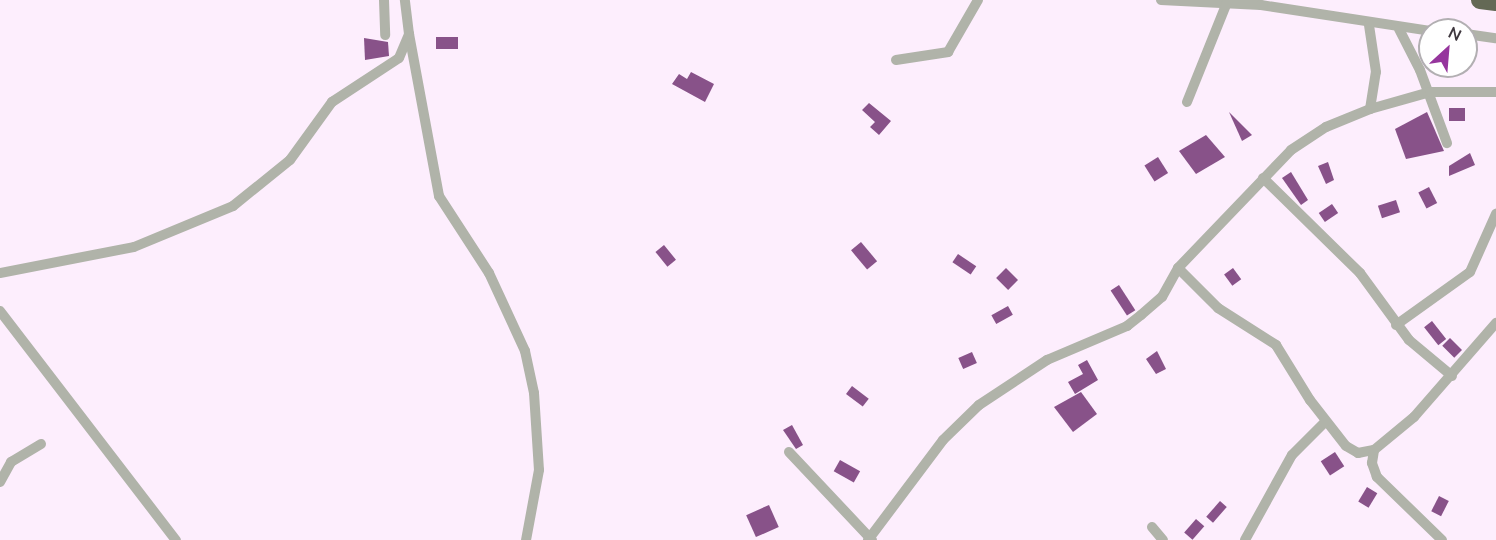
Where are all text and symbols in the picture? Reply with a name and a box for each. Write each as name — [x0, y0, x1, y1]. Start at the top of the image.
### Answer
north arrow — [1418, 18, 1478, 78]
text: N — [1445, 22, 1465, 45]

